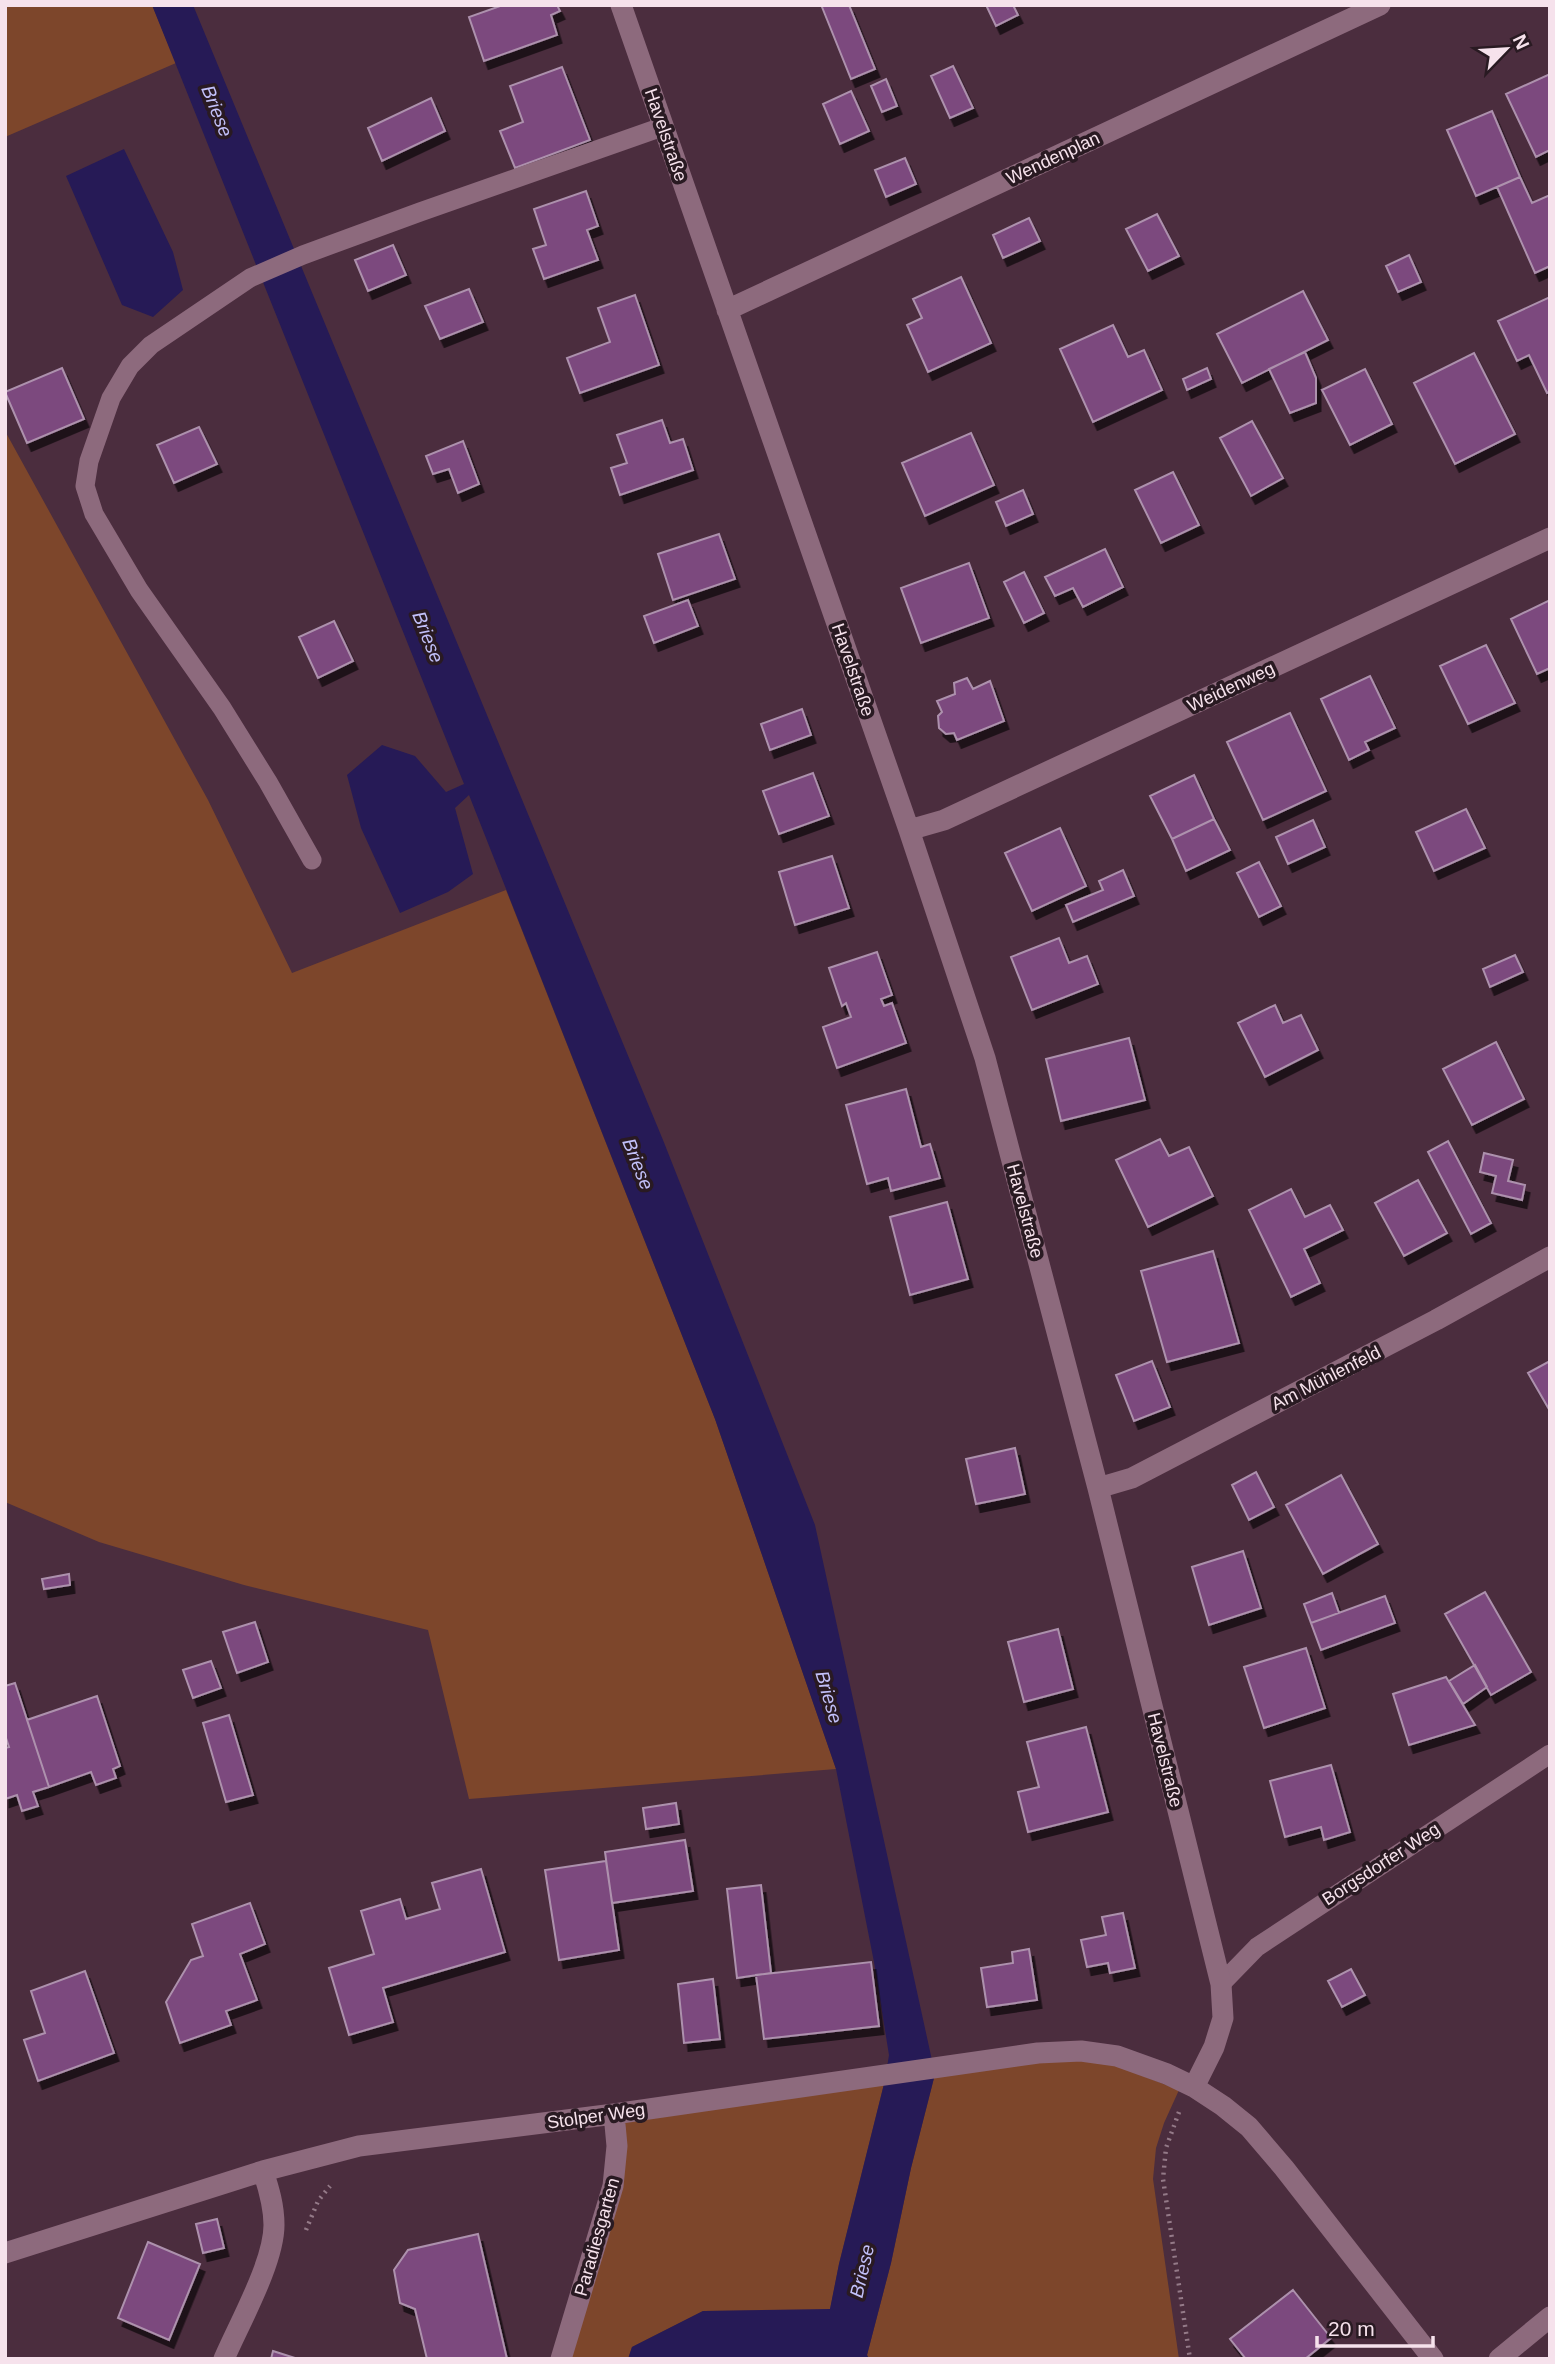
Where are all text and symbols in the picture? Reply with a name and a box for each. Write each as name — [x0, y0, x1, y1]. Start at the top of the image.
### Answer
north arrow — [1471, 14, 1541, 84]
text: N — [1509, 31, 1533, 53]
water label: Briese — [197, 82, 237, 140]
street label: Havelstraße — [641, 86, 691, 184]
street label: Wendenplan — [1003, 128, 1103, 188]
water label: Briese — [408, 608, 448, 666]
street label: Havelstraße — [828, 621, 878, 719]
street label: Weidenweg — [1184, 658, 1278, 716]
water label: Briese — [618, 1135, 658, 1193]
street label: Havelstraße — [1003, 1162, 1047, 1260]
street label: Am Mühlenfeld — [1268, 1342, 1384, 1414]
water label: Briese — [811, 1668, 847, 1726]
street label: Havelstraße — [1144, 1711, 1186, 1809]
street label: Borgsdorfer Weg — [1319, 1819, 1443, 1909]
street label: Stolper Weg — [546, 2099, 646, 2133]
street label: Paradiesgarten — [571, 2176, 623, 2298]
water label: Briese — [846, 2242, 878, 2300]
scale bar — [1317, 2304, 1432, 2348]
text: 20 m — [1328, 2317, 1375, 2340]

